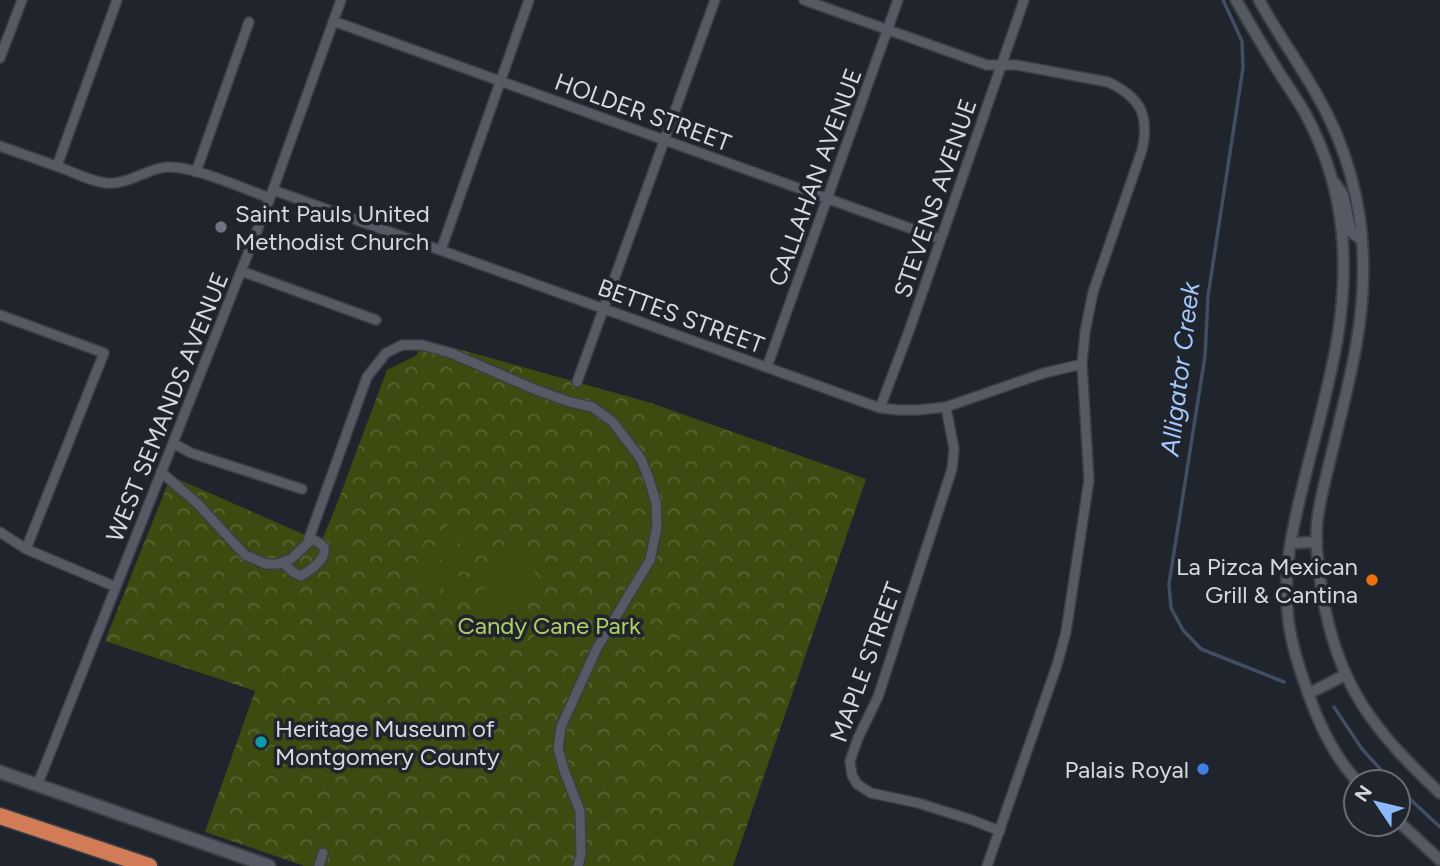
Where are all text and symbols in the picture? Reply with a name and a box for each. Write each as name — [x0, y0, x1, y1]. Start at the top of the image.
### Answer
street label: CALLAHAN AVENUE — [762, 64, 868, 290]
street label: HOLDER STREET — [551, 67, 735, 157]
street label: STEVENS AVENUE — [887, 95, 983, 301]
place label: Saint Pauls United Methodist Church — [235, 199, 430, 256]
marker: Saint Pauls United Methodist Church — [213, 219, 229, 235]
street label: WEST SEMANDS AVENUE — [100, 268, 234, 546]
street label: BETTES STREET — [594, 272, 768, 360]
water label: Alligator Creek — [1153, 279, 1207, 459]
place label: La Pizca Mexican Grill & Cantina — [1176, 552, 1358, 609]
marker: La Pizca Mexican Grill & Cantina — [1364, 572, 1380, 588]
street label: MAPLE STREET — [824, 578, 908, 746]
park label: Candy Cane Park — [457, 611, 641, 640]
place label: Heritage Museum of Montgomery County — [275, 714, 500, 771]
marker: Heritage Museum of Montgomery County — [253, 734, 269, 750]
place label: Palais Royal — [1064, 755, 1189, 784]
marker: Palais Royal — [1195, 761, 1211, 777]
north arrow — [1342, 768, 1412, 838]
text: N — [1350, 781, 1377, 806]

